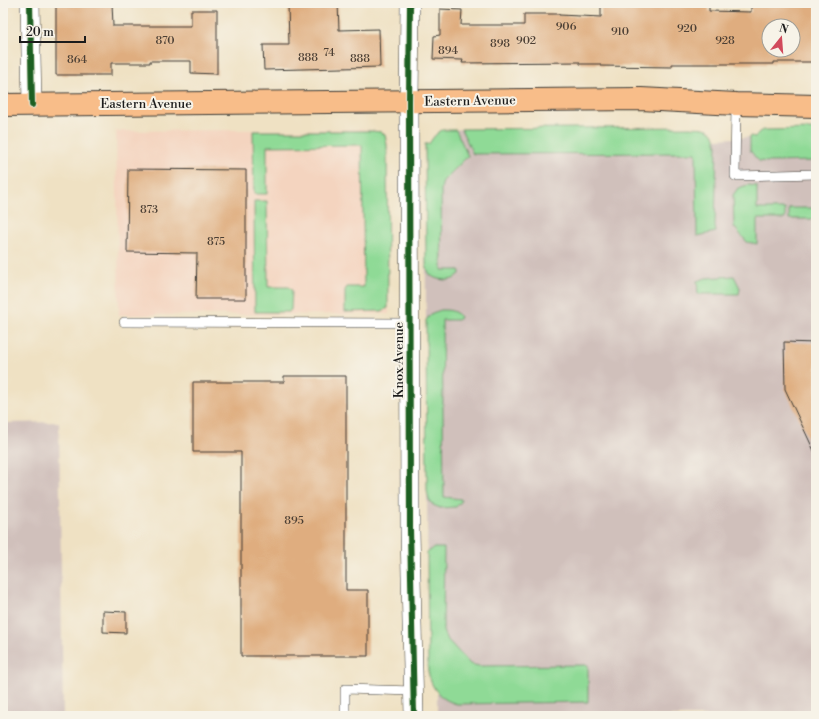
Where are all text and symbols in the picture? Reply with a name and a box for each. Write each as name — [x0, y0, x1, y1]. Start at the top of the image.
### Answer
scale bar — [20, 18, 85, 44]
north arrow — [761, 18, 801, 58]
house number: 906 — [556, 20, 577, 34]
text: N — [777, 21, 790, 37]
house number: 920 — [677, 22, 697, 36]
text: 20 m — [26, 25, 54, 40]
house number: 910 — [611, 25, 629, 39]
house number: 870 — [155, 34, 175, 48]
house number: 902 — [516, 34, 536, 48]
house number: 928 — [715, 34, 735, 48]
house number: 898 — [490, 37, 510, 51]
house number: 894 — [438, 44, 458, 58]
house number: 74 — [323, 46, 335, 60]
house number: 888 — [298, 51, 318, 65]
house number: 888 — [350, 52, 370, 66]
house number: 864 — [67, 53, 88, 67]
street label: Eastern Avenue — [424, 92, 516, 110]
street label: Eastern Avenue — [100, 96, 192, 112]
house number: 873 — [140, 203, 158, 217]
house number: 875 — [207, 235, 225, 249]
street label: Knox Avenue — [391, 321, 407, 398]
house number: 895 — [284, 514, 304, 528]

